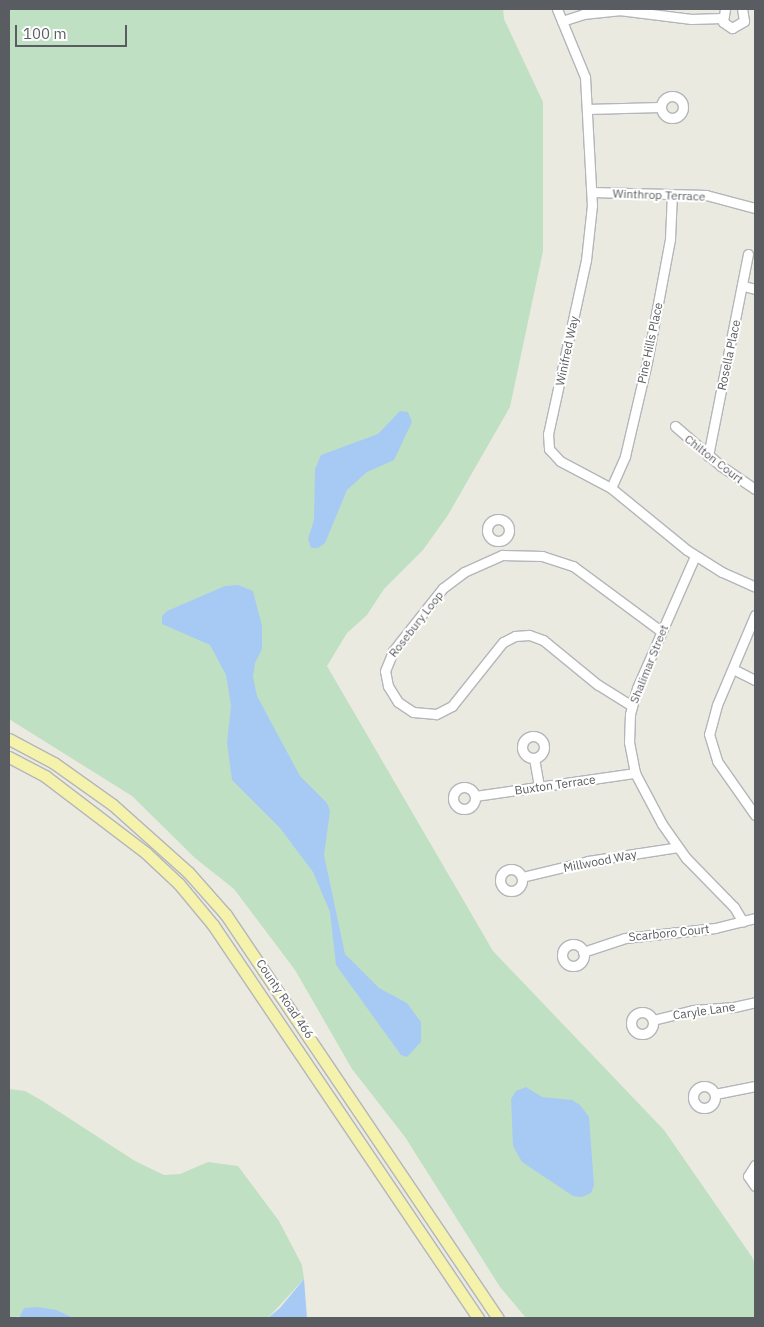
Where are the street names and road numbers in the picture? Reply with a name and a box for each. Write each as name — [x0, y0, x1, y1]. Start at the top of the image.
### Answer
street label: Winthrop Terrace — [612, 186, 706, 204]
street label: Pine Hills Place — [634, 301, 666, 385]
street label: Winifred Way — [553, 315, 581, 387]
street label: Rosella Place — [714, 318, 744, 392]
street label: Chilton Court — [682, 432, 746, 486]
street label: Rosebury Loop — [386, 588, 446, 660]
street label: Shalimar Street — [627, 623, 671, 705]
street label: Buxton Terrace — [514, 772, 596, 798]
street label: Millwood Way — [562, 847, 638, 875]
street label: Scarboro Court — [628, 922, 710, 944]
street label: County Road 466 — [253, 956, 317, 1042]
street label: Caryle Lane — [672, 999, 736, 1023]

